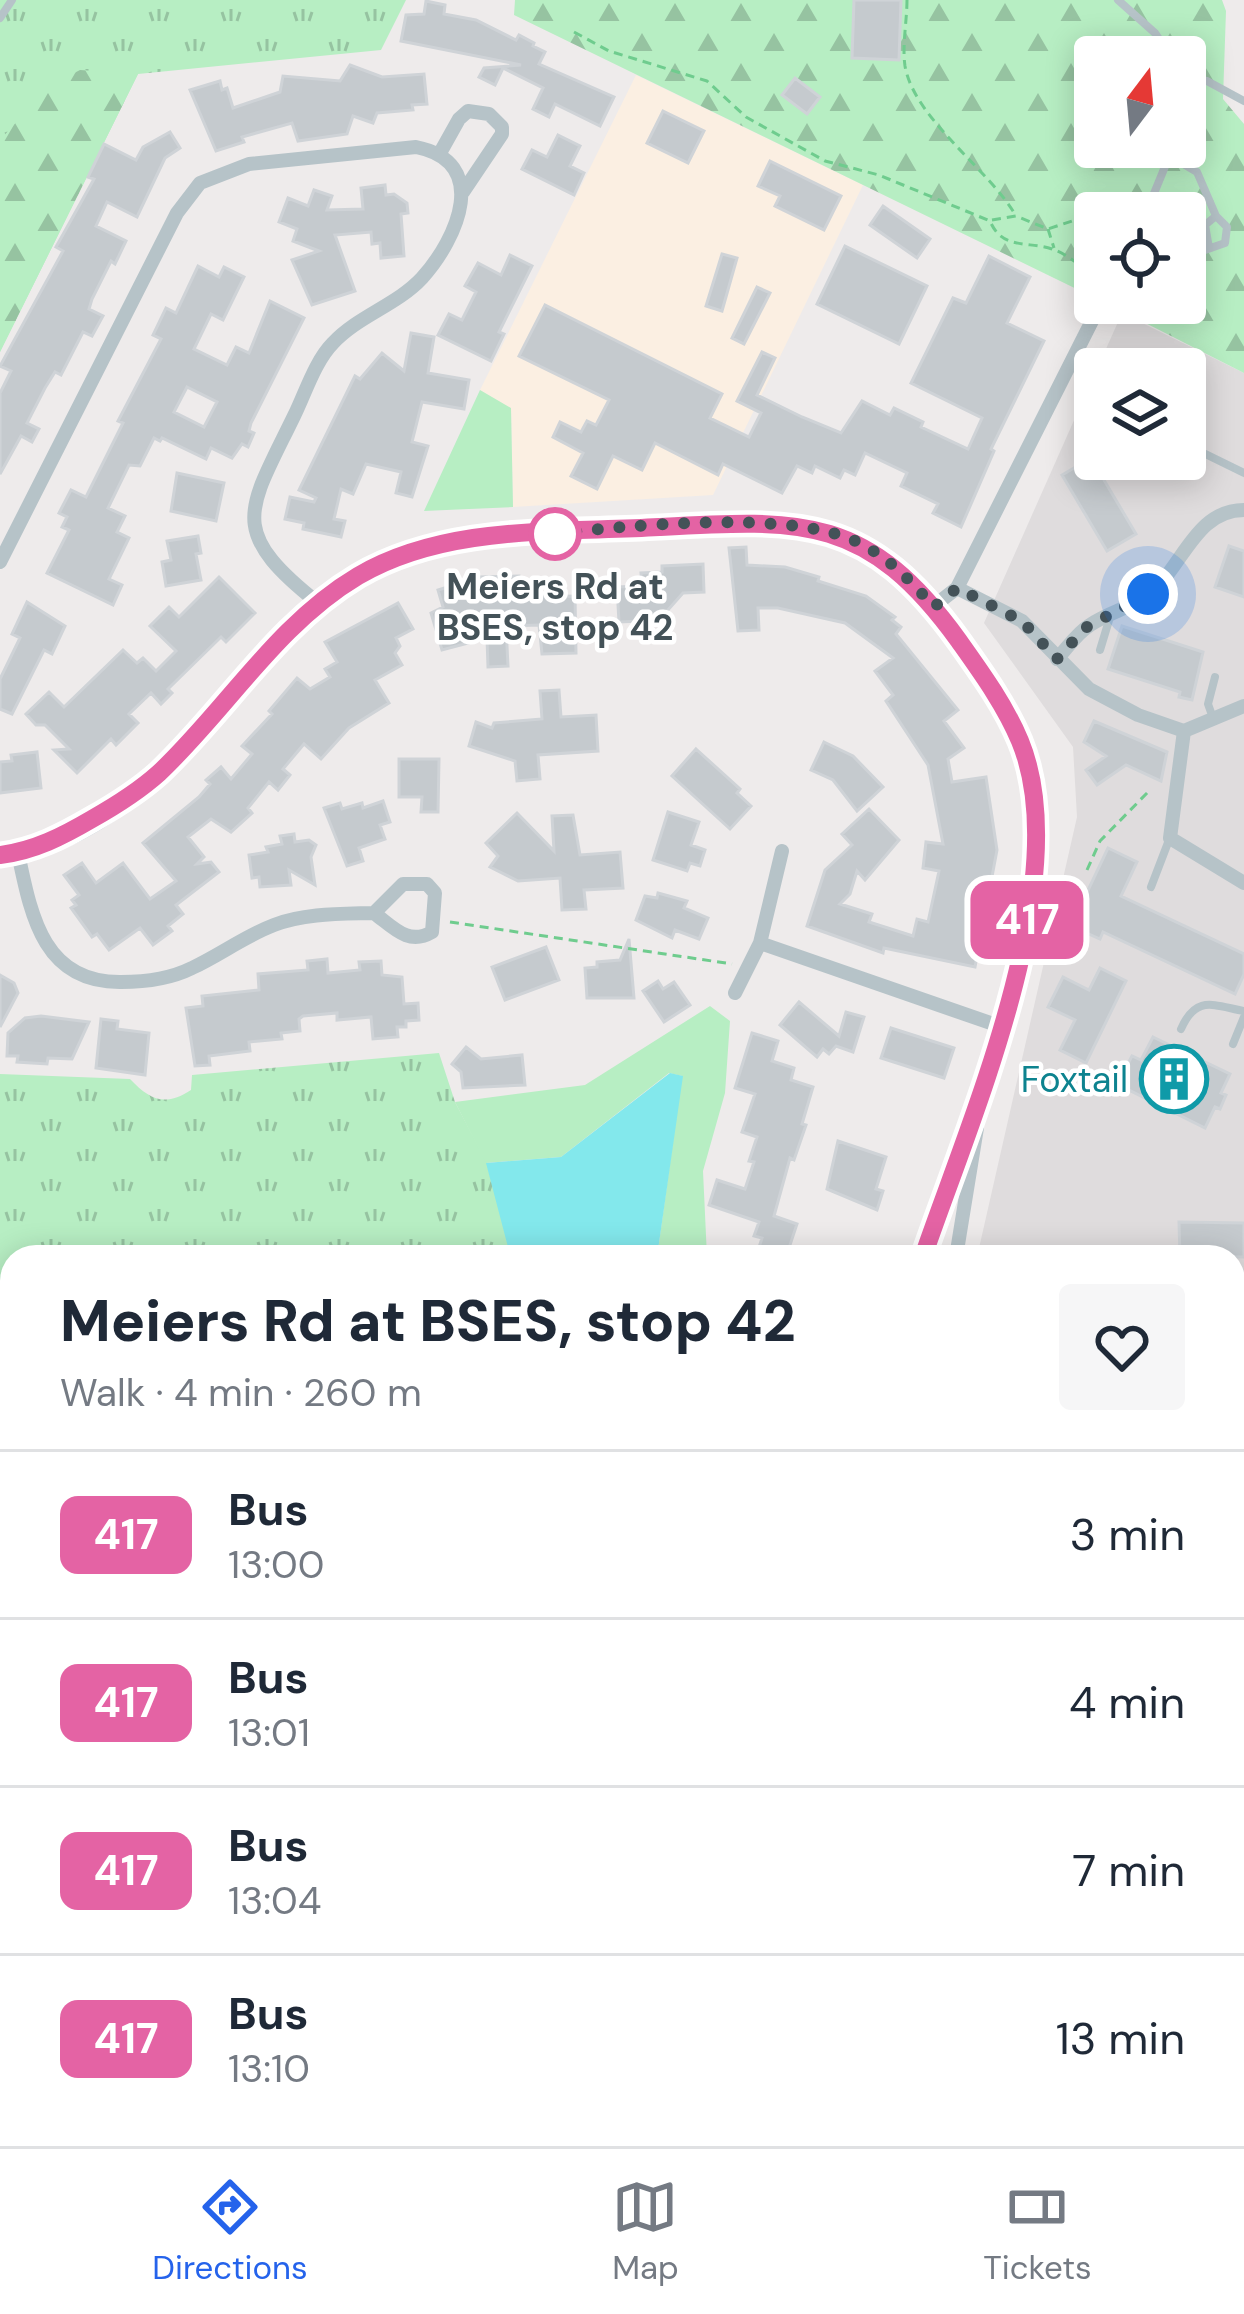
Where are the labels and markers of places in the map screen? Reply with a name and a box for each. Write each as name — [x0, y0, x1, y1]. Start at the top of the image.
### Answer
marker: Meiers Rd at BSES, stop 42 — [530, 509, 580, 559]
place label: Meiers Rd at BSES, stop 42 — [437, 563, 673, 651]
building icon: Foxtail — [1139, 1044, 1209, 1114]
place label: Foxtail — [1021, 1056, 1128, 1103]

